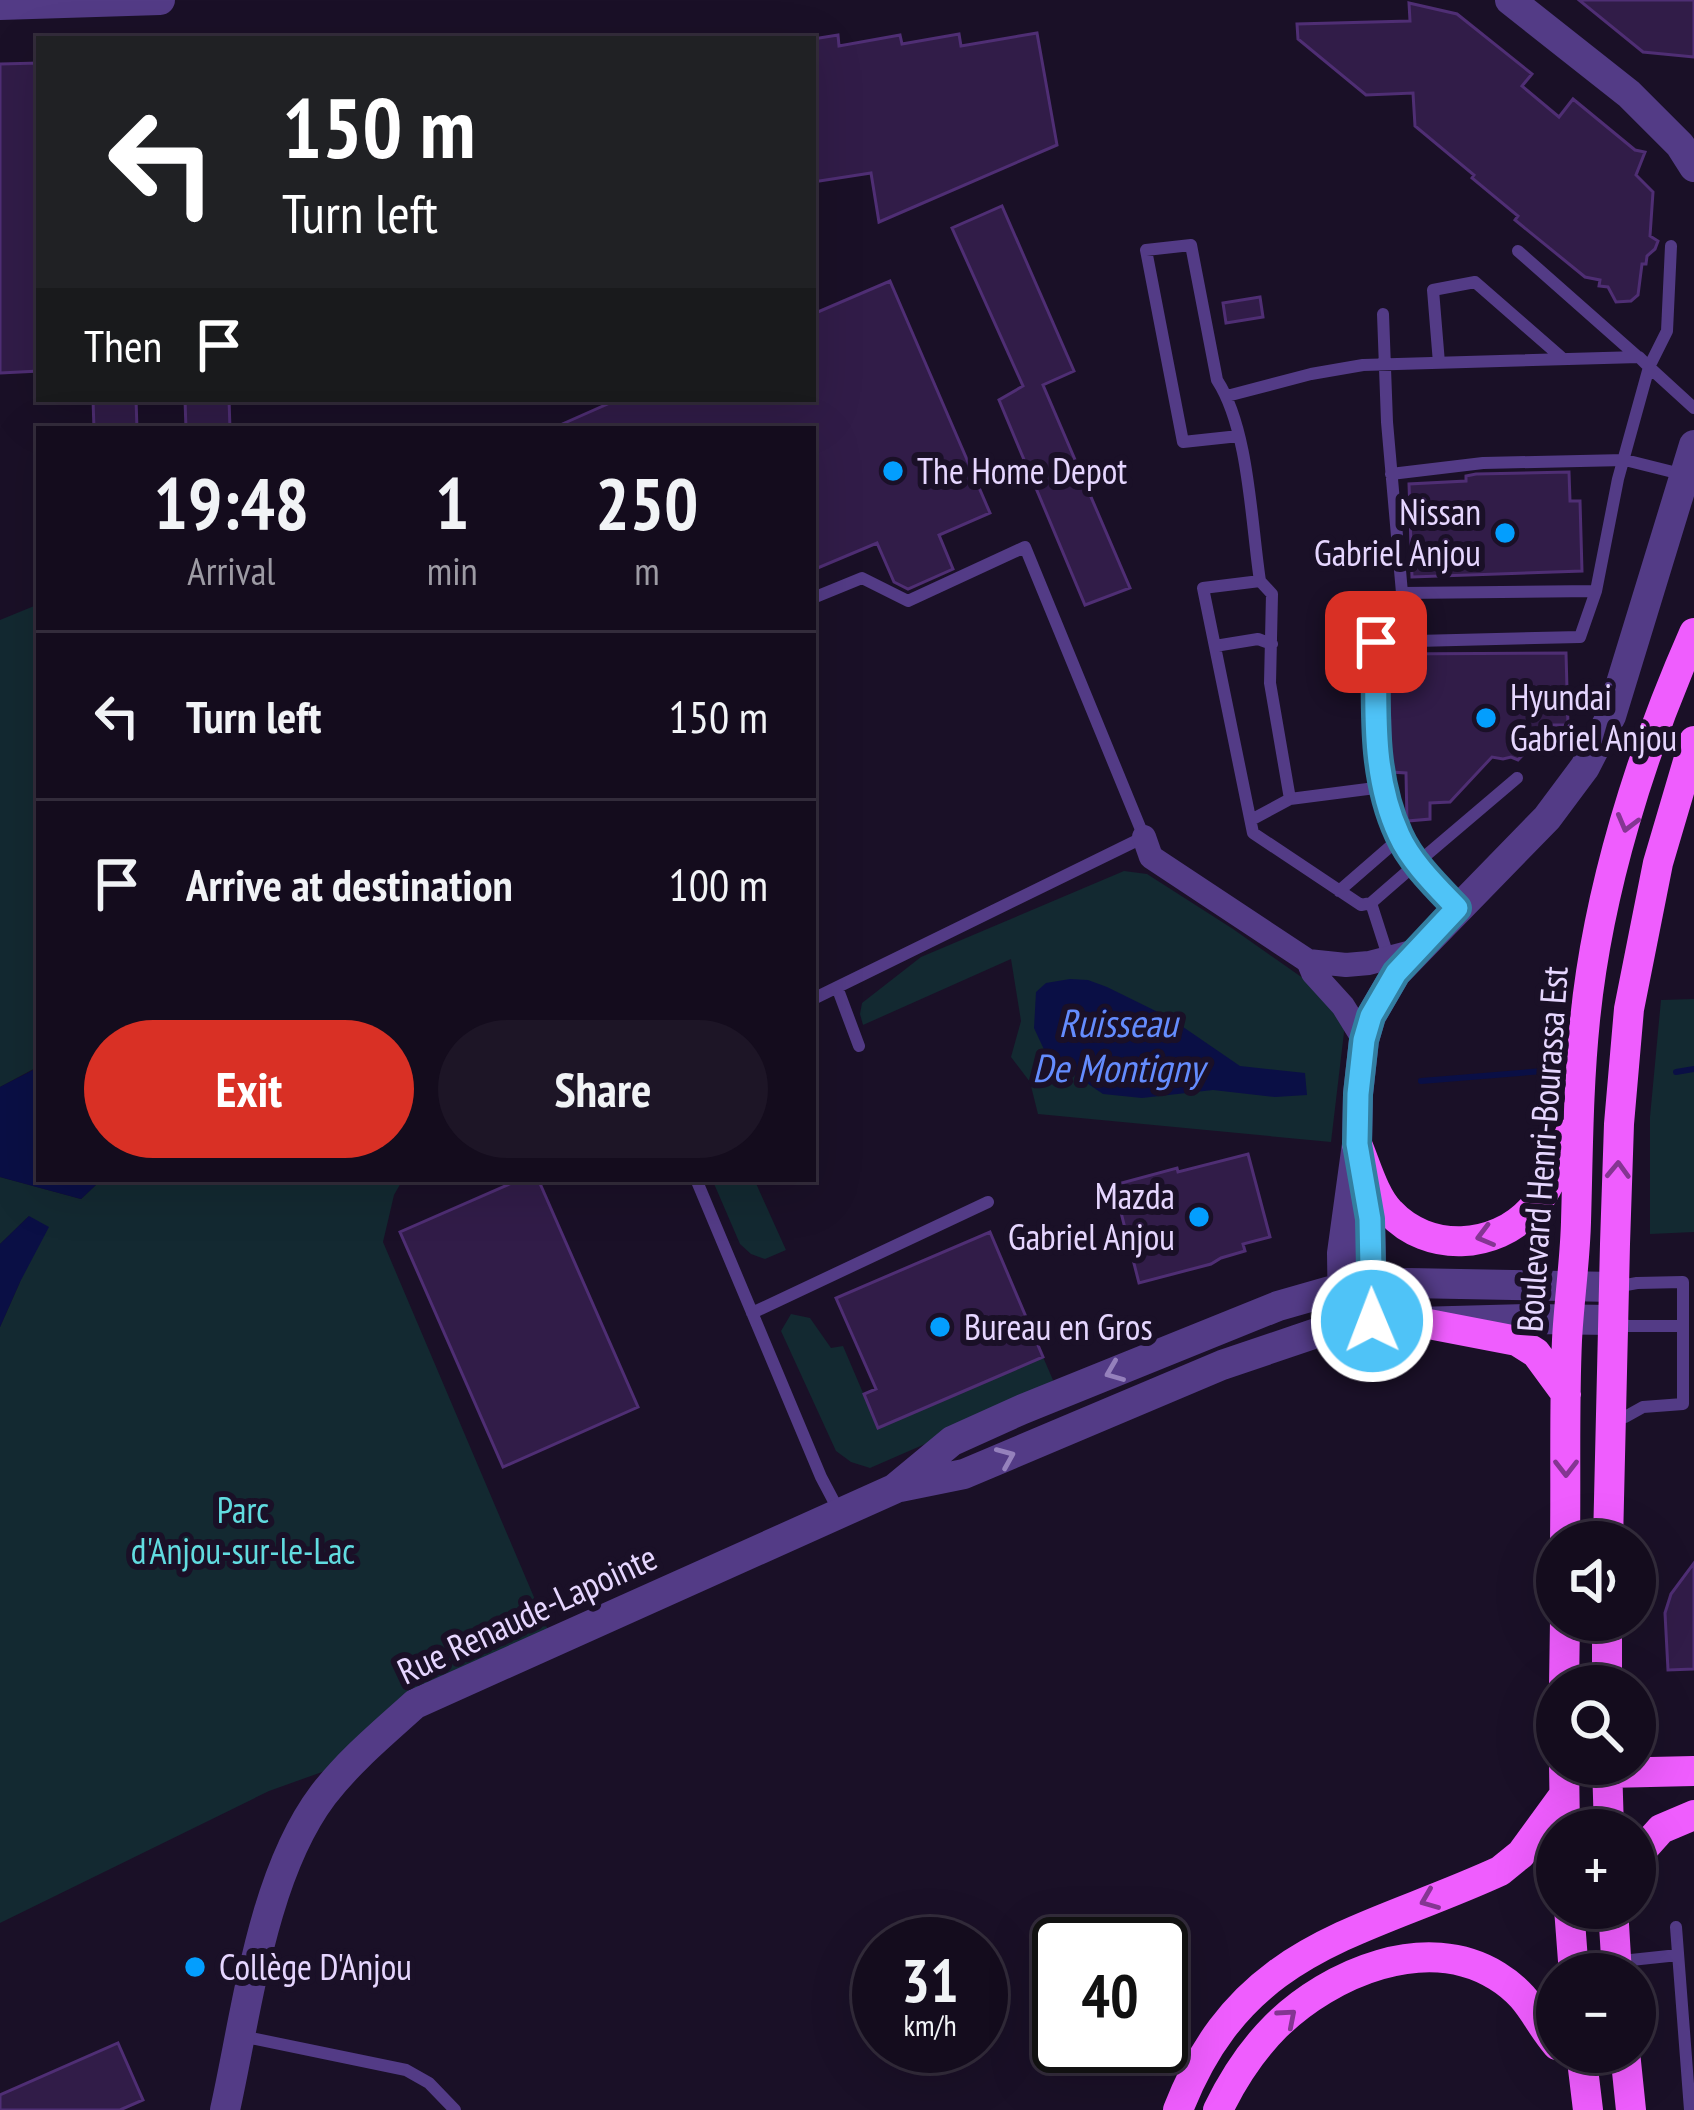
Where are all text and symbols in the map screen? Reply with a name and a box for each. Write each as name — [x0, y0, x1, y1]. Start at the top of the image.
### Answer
text: 150 m — [282, 72, 475, 181]
icon: left — [84, 84, 240, 240]
text: Turn left — [282, 178, 438, 248]
icon: arrive — [186, 312, 252, 378]
text: Then — [84, 316, 162, 374]
place label: The Home Depot — [917, 447, 1127, 494]
text: 19:48 — [154, 456, 309, 549]
text: 1 — [435, 456, 469, 549]
text: 250 — [595, 456, 698, 549]
marker: The Home Depot — [880, 458, 906, 484]
place label: Nissan Gabriel Anjou — [1314, 488, 1481, 576]
marker: Nissan Gabriel Anjou — [1492, 520, 1518, 546]
text: Arrival — [187, 545, 275, 596]
text: min — [427, 545, 478, 596]
text: m — [634, 545, 660, 596]
pin — [1325, 591, 1427, 693]
icon: arrive — [1343, 609, 1409, 675]
place label: Hyundai Gabriel Anjou — [1510, 673, 1677, 761]
icon: left — [84, 683, 150, 749]
text: Turn left — [186, 687, 321, 745]
text: 150 m — [668, 687, 768, 745]
marker: Hyundai Gabriel Anjou — [1473, 705, 1499, 731]
one-way arrow — [1616, 812, 1641, 832]
icon: arrive — [84, 851, 150, 917]
text: Arrive at destination — [186, 855, 513, 913]
text: 100 m — [668, 855, 768, 913]
street label: Boulevard Henri-Bourassa Est — [1505, 964, 1578, 1333]
water label: Ruisseau De Montigny — [1032, 997, 1209, 1093]
button: Exit — [84, 1020, 414, 1158]
button: Share — [438, 1020, 768, 1158]
one-way arrow — [1605, 1160, 1631, 1179]
place label: Mazda Gabriel Anjou — [1008, 1172, 1175, 1260]
marker: Mazda Gabriel Anjou — [1186, 1204, 1212, 1230]
one-way arrow — [1476, 1221, 1496, 1246]
position arrow — [1309, 1258, 1435, 1384]
place label: Bureau en Gros — [964, 1303, 1153, 1350]
marker: Bureau en Gros — [927, 1314, 953, 1340]
one-way arrow — [1104, 1358, 1125, 1382]
one-way arrow — [994, 1447, 1015, 1471]
one-way arrow — [1553, 1460, 1579, 1478]
park label: Parc d'Anjou-sur-le-Lac — [131, 1486, 355, 1574]
map controls — [1536, 1521, 1656, 2073]
button: sound — [1536, 1521, 1656, 1641]
street label: Rue Renaude-Lapointe — [389, 1533, 664, 1694]
button: search — [1536, 1665, 1656, 1785]
button: + — [1536, 1809, 1656, 1929]
one-way arrow — [1419, 1886, 1440, 1910]
speed limit sign: 40 — [1032, 1917, 1188, 2073]
text: 31 — [901, 1941, 959, 2019]
place label: Collège D'Anjou — [219, 1943, 412, 1990]
button: − — [1536, 1953, 1656, 2073]
marker: Collège D'Anjou — [182, 1954, 208, 1980]
text: km/h — [903, 2005, 957, 2044]
one-way arrow — [1274, 2010, 1296, 2032]

